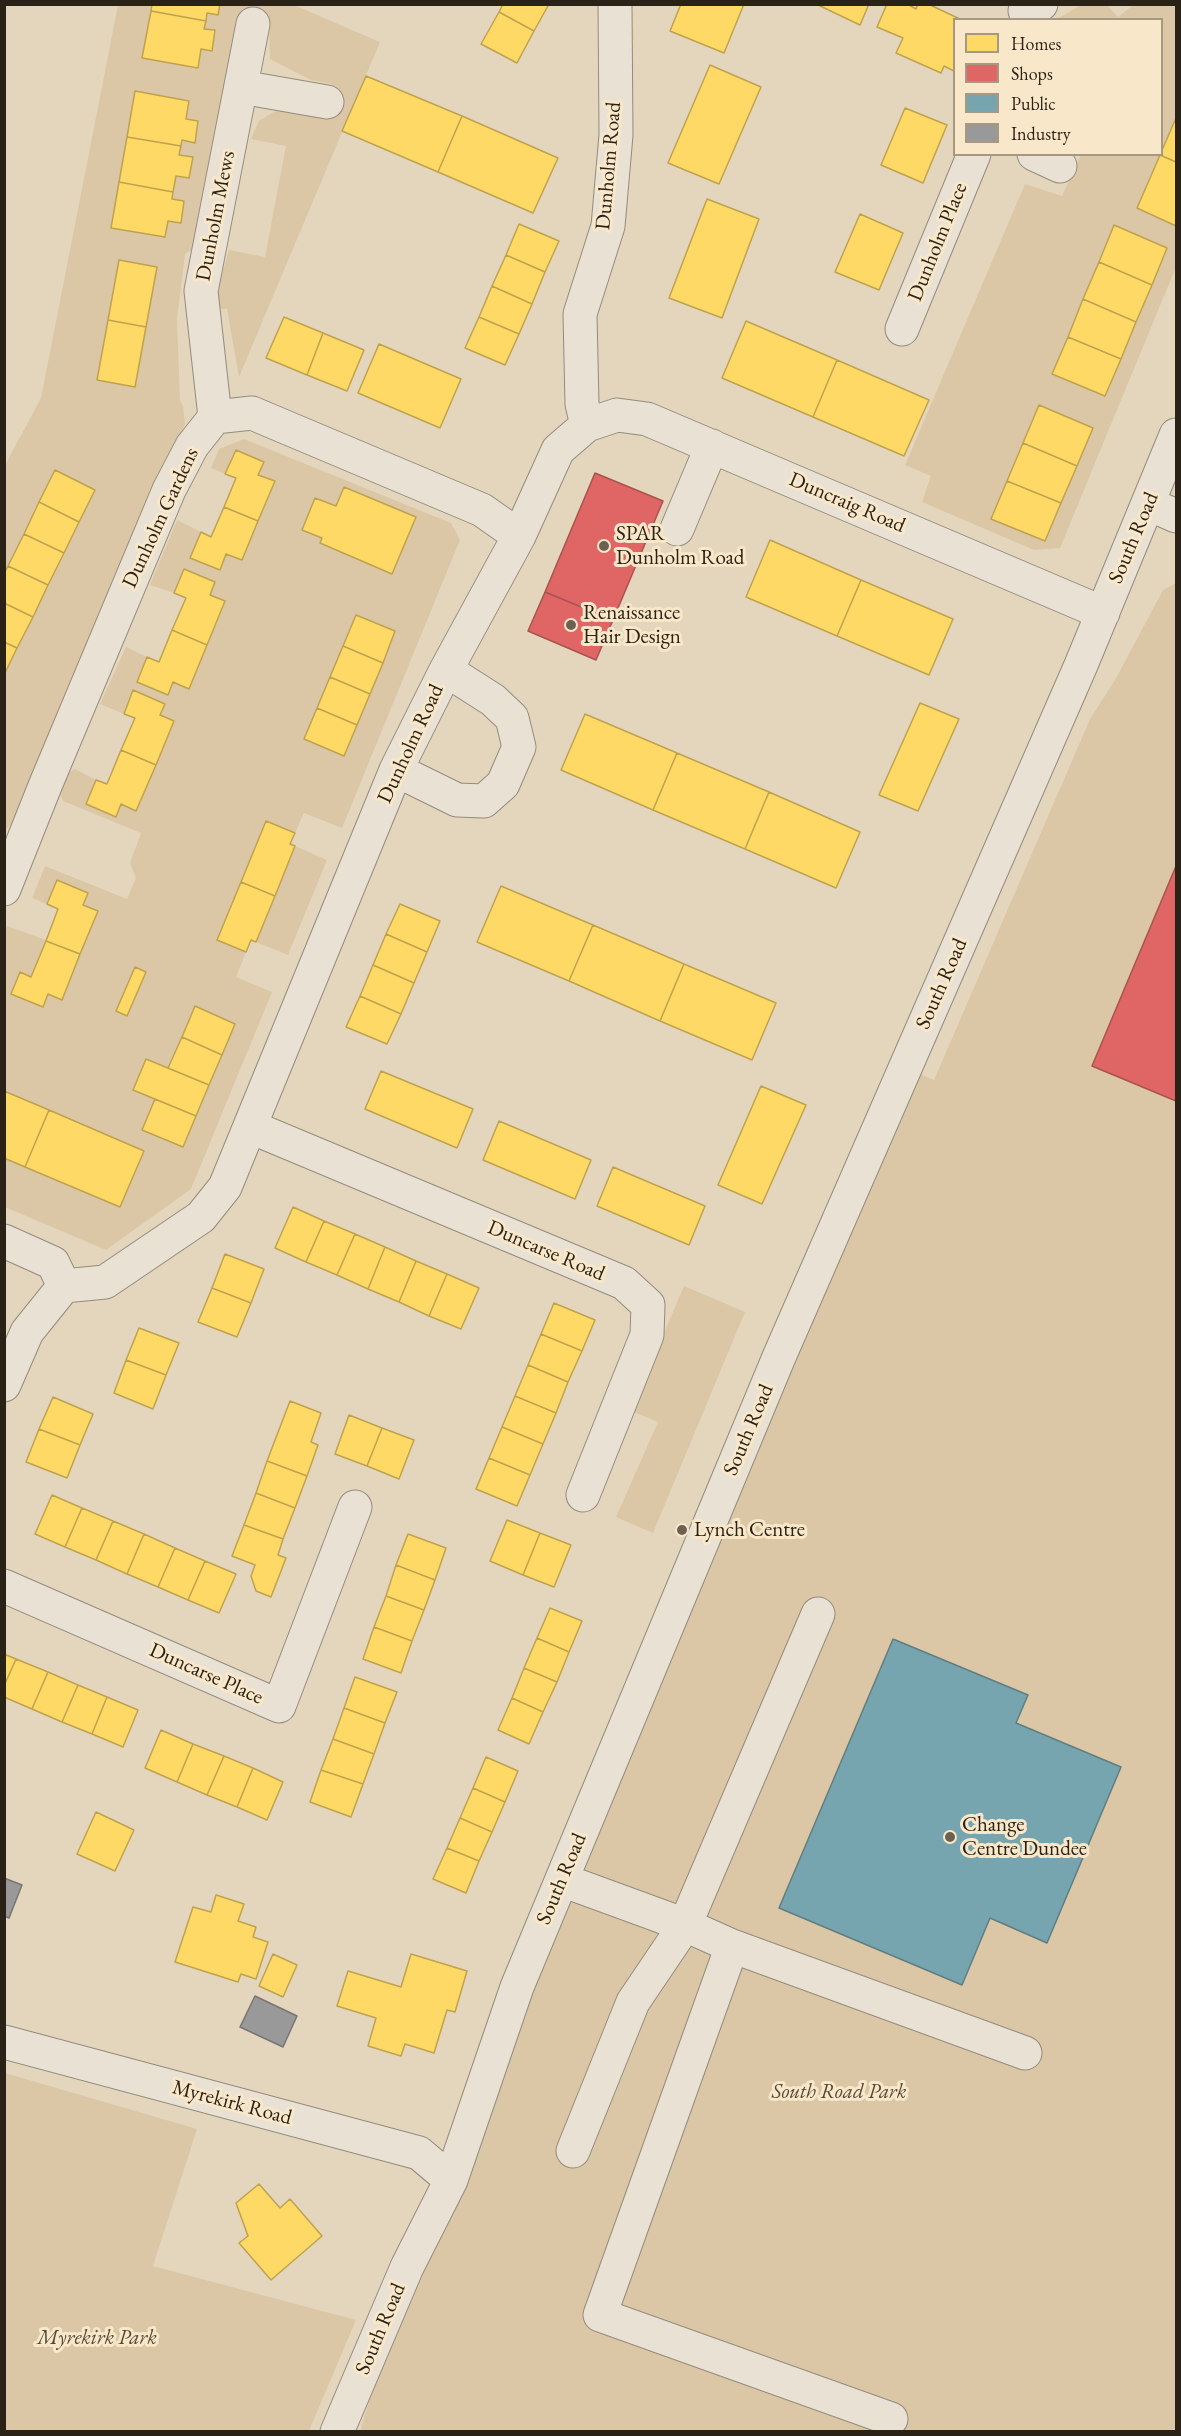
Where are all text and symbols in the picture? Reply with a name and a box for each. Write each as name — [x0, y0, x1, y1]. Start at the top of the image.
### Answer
legend — [953, 18, 1163, 156]
text: Homes — [1011, 32, 1061, 55]
text: Shops — [1011, 62, 1053, 85]
text: Public — [1011, 92, 1055, 115]
street label: Dunholm Road — [591, 101, 627, 231]
text: Industry — [1011, 122, 1071, 145]
street label: Dunholm Mews — [191, 149, 241, 283]
street label: Dunholm Place — [903, 179, 973, 305]
street label: Dunholm Gardens — [117, 444, 205, 592]
street label: Duncraig Road — [785, 467, 909, 539]
street label: South Road — [1103, 489, 1165, 587]
place label: SPAR Dunholm Road — [616, 521, 744, 571]
marker: SPAR Dunholm Road — [597, 539, 611, 553]
place label: Renaissance Hair Design — [583, 600, 681, 650]
marker: Renaissance Hair Design — [564, 618, 578, 632]
street label: Dunholm Road — [372, 680, 450, 808]
street label: South Road — [911, 935, 973, 1033]
street label: Duncarse Road — [484, 1215, 608, 1287]
street label: South Road — [718, 1381, 780, 1479]
place label: Lynch Centre — [694, 1517, 805, 1543]
marker: Lynch Centre — [675, 1523, 689, 1537]
street label: Duncarse Place — [145, 1638, 267, 1710]
place label: Change Centre Dundee — [962, 1812, 1087, 1862]
street label: South Road — [531, 1830, 593, 1928]
marker: Change Centre Dundee — [943, 1830, 957, 1844]
street label: Myrekirk Road — [170, 2075, 294, 2131]
park label: South Road Park — [772, 2079, 906, 2105]
street label: South Road — [350, 2280, 412, 2378]
park label: Myrekirk Park — [37, 2325, 157, 2351]

